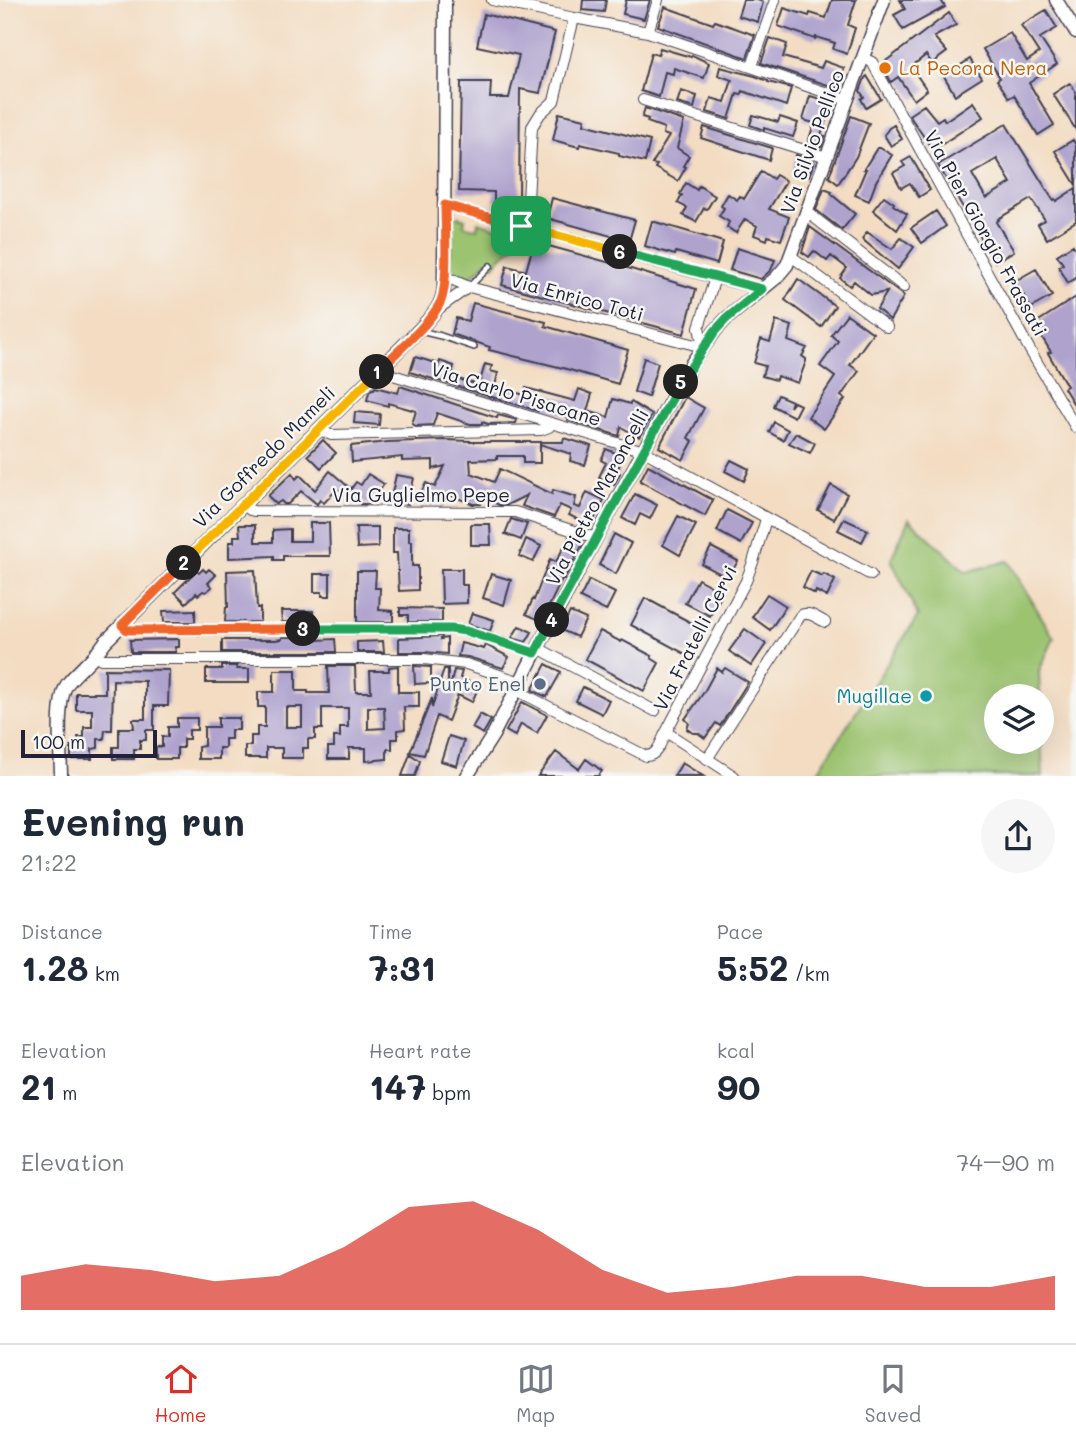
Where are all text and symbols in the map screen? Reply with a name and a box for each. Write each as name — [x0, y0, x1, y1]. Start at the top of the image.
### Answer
place label: La Pecora Nera — [899, 55, 1047, 80]
marker: La Pecora Nera — [877, 60, 893, 76]
street label: Via Silvio Pellico — [774, 66, 849, 217]
street label: Via Pier Giorgio Frassati — [919, 125, 1054, 340]
pin — [491, 196, 551, 256]
icon: arrive — [502, 207, 540, 245]
pin: 6 — [602, 234, 638, 270]
text: 6 — [614, 239, 625, 264]
street label: Via Enrico Toti — [508, 267, 647, 326]
pin: 1 — [360, 354, 394, 390]
street label: Via Carlo Pisacane — [428, 356, 604, 431]
text: 1 — [372, 359, 381, 384]
pin: 5 — [664, 364, 698, 400]
text: 5 — [675, 369, 686, 394]
street label: Via Goffredo Mameli — [187, 380, 340, 533]
street label: Via Pietro Maroncelli — [539, 404, 654, 590]
street label: Via Guglielmo Pepe — [332, 482, 510, 507]
pin: 2 — [166, 546, 202, 580]
text: 2 — [178, 550, 189, 575]
street label: Via Fratelli Cervi — [647, 561, 742, 715]
pin: 4 — [534, 602, 570, 638]
text: 4 — [545, 607, 558, 632]
pin: 3 — [286, 612, 320, 646]
text: 3 — [297, 616, 308, 641]
place label: Punto Enel — [430, 671, 526, 696]
marker: Punto Enel — [532, 676, 548, 692]
place label: Mugillae — [836, 683, 912, 708]
map controls — [984, 684, 1054, 754]
button: layers — [984, 684, 1054, 754]
marker: Mugillae — [918, 688, 934, 704]
scale bar — [21, 727, 158, 759]
text: 100 m — [32, 729, 85, 754]
text: Evening run — [21, 796, 245, 846]
button: share — [981, 799, 1055, 873]
text: 21:22 — [21, 847, 77, 877]
text: Distance — [21, 919, 103, 944]
text: Time — [369, 919, 412, 944]
text: Pace — [717, 919, 763, 944]
text: 1.28 — [21, 944, 89, 990]
text: 7:31 — [369, 944, 436, 990]
text: 5:52 — [717, 944, 789, 990]
text: km — [89, 961, 120, 986]
text: /km — [789, 961, 830, 986]
text: Elevation — [21, 1038, 106, 1063]
text: Heart rate — [369, 1038, 472, 1063]
text: kcal — [717, 1038, 755, 1063]
text: 21 — [21, 1063, 56, 1109]
text: 147 — [369, 1063, 426, 1109]
text: 90 — [717, 1063, 761, 1109]
text: m — [56, 1080, 77, 1105]
text: bpm — [426, 1080, 471, 1105]
text: Elevation — [21, 1147, 124, 1177]
text: 74–90 m — [956, 1147, 1055, 1177]
tab: Home — [155, 1360, 207, 1427]
tab: Map — [516, 1360, 555, 1427]
tab: Saved — [865, 1360, 921, 1427]

